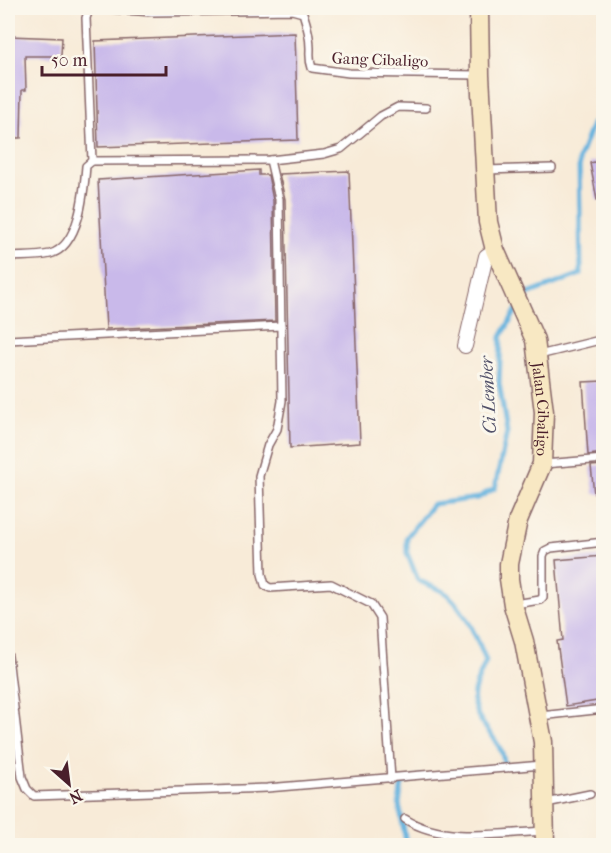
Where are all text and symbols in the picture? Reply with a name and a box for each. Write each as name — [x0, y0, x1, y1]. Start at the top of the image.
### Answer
scale bar — [42, 39, 166, 77]
street label: Gang Cibaligo — [331, 48, 429, 71]
text: 50 m — [51, 50, 88, 71]
water label: Ci Lember — [476, 354, 501, 434]
street label: Jalan Cibaligo — [528, 359, 553, 456]
north arrow — [39, 754, 99, 814]
text: N — [65, 786, 86, 808]

